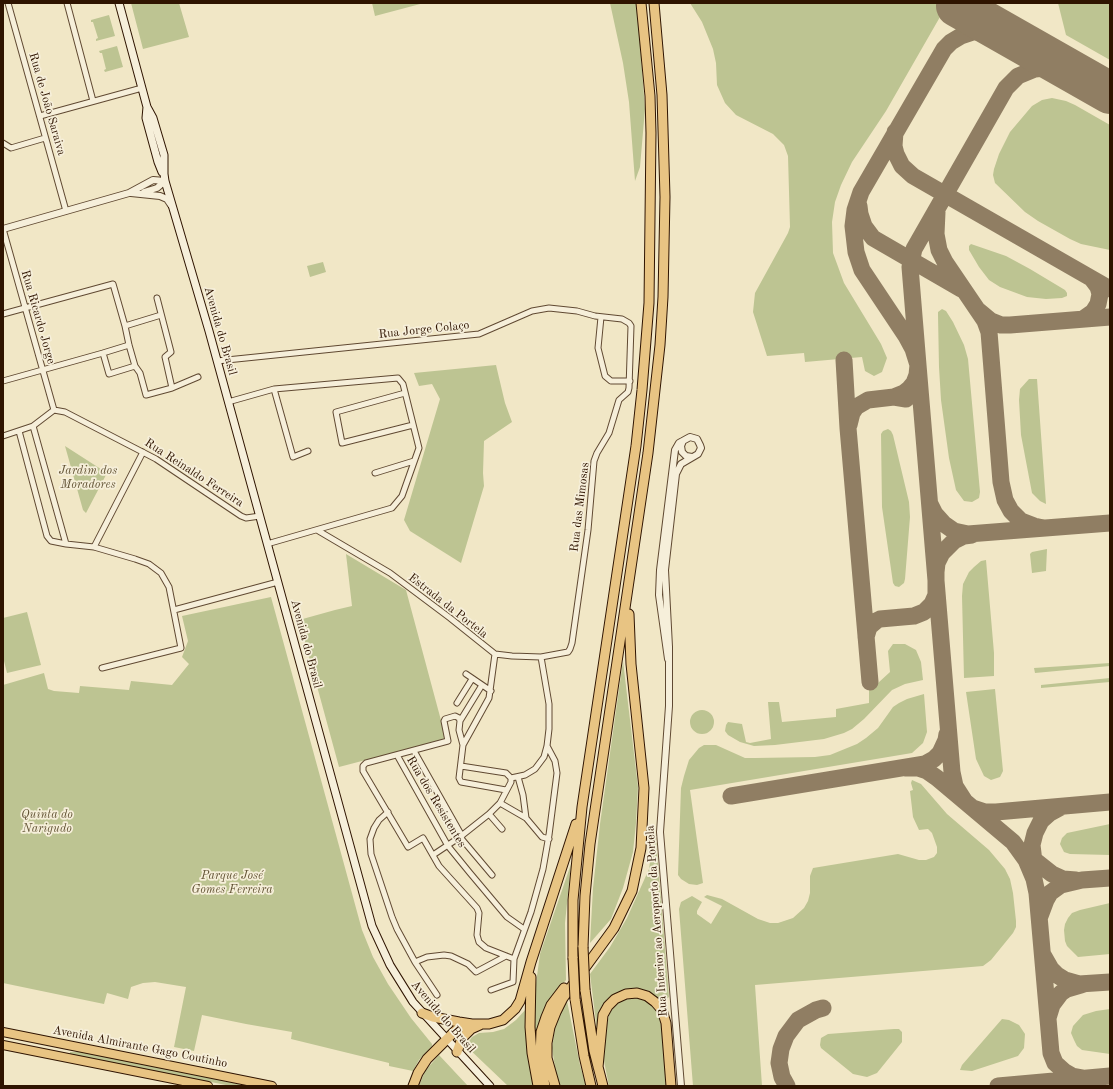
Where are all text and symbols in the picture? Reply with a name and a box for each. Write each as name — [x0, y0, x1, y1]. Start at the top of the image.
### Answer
street label: Rua de João Saraiva — [25, 51, 69, 157]
street label: Rua Ricardo Jorge — [18, 268, 58, 366]
street label: Avenida do Brasil — [200, 285, 240, 377]
street label: Rua Jorge Colaço — [378, 318, 470, 342]
street label: Rua Reinaldo Ferreira — [142, 436, 246, 510]
street label: Rua das Mimosas — [567, 461, 593, 553]
park label: Jardim dos Moradores — [59, 464, 117, 492]
street label: Estrada da Portela — [405, 570, 491, 642]
street label: Avenida do Brasil — [287, 598, 325, 690]
street label: Rua dos Resistentes — [403, 754, 469, 850]
park label: Quinta do Narigudo — [21, 808, 73, 836]
street label: Rua Interior ao Aeroporto da Portela — [643, 825, 671, 1017]
park label: Parque José Gomes Ferreira — [191, 869, 273, 897]
street label: Avenida do Brasil — [408, 978, 478, 1056]
street label: Avenida Almirante Gago Coutinho — [51, 1023, 229, 1071]

